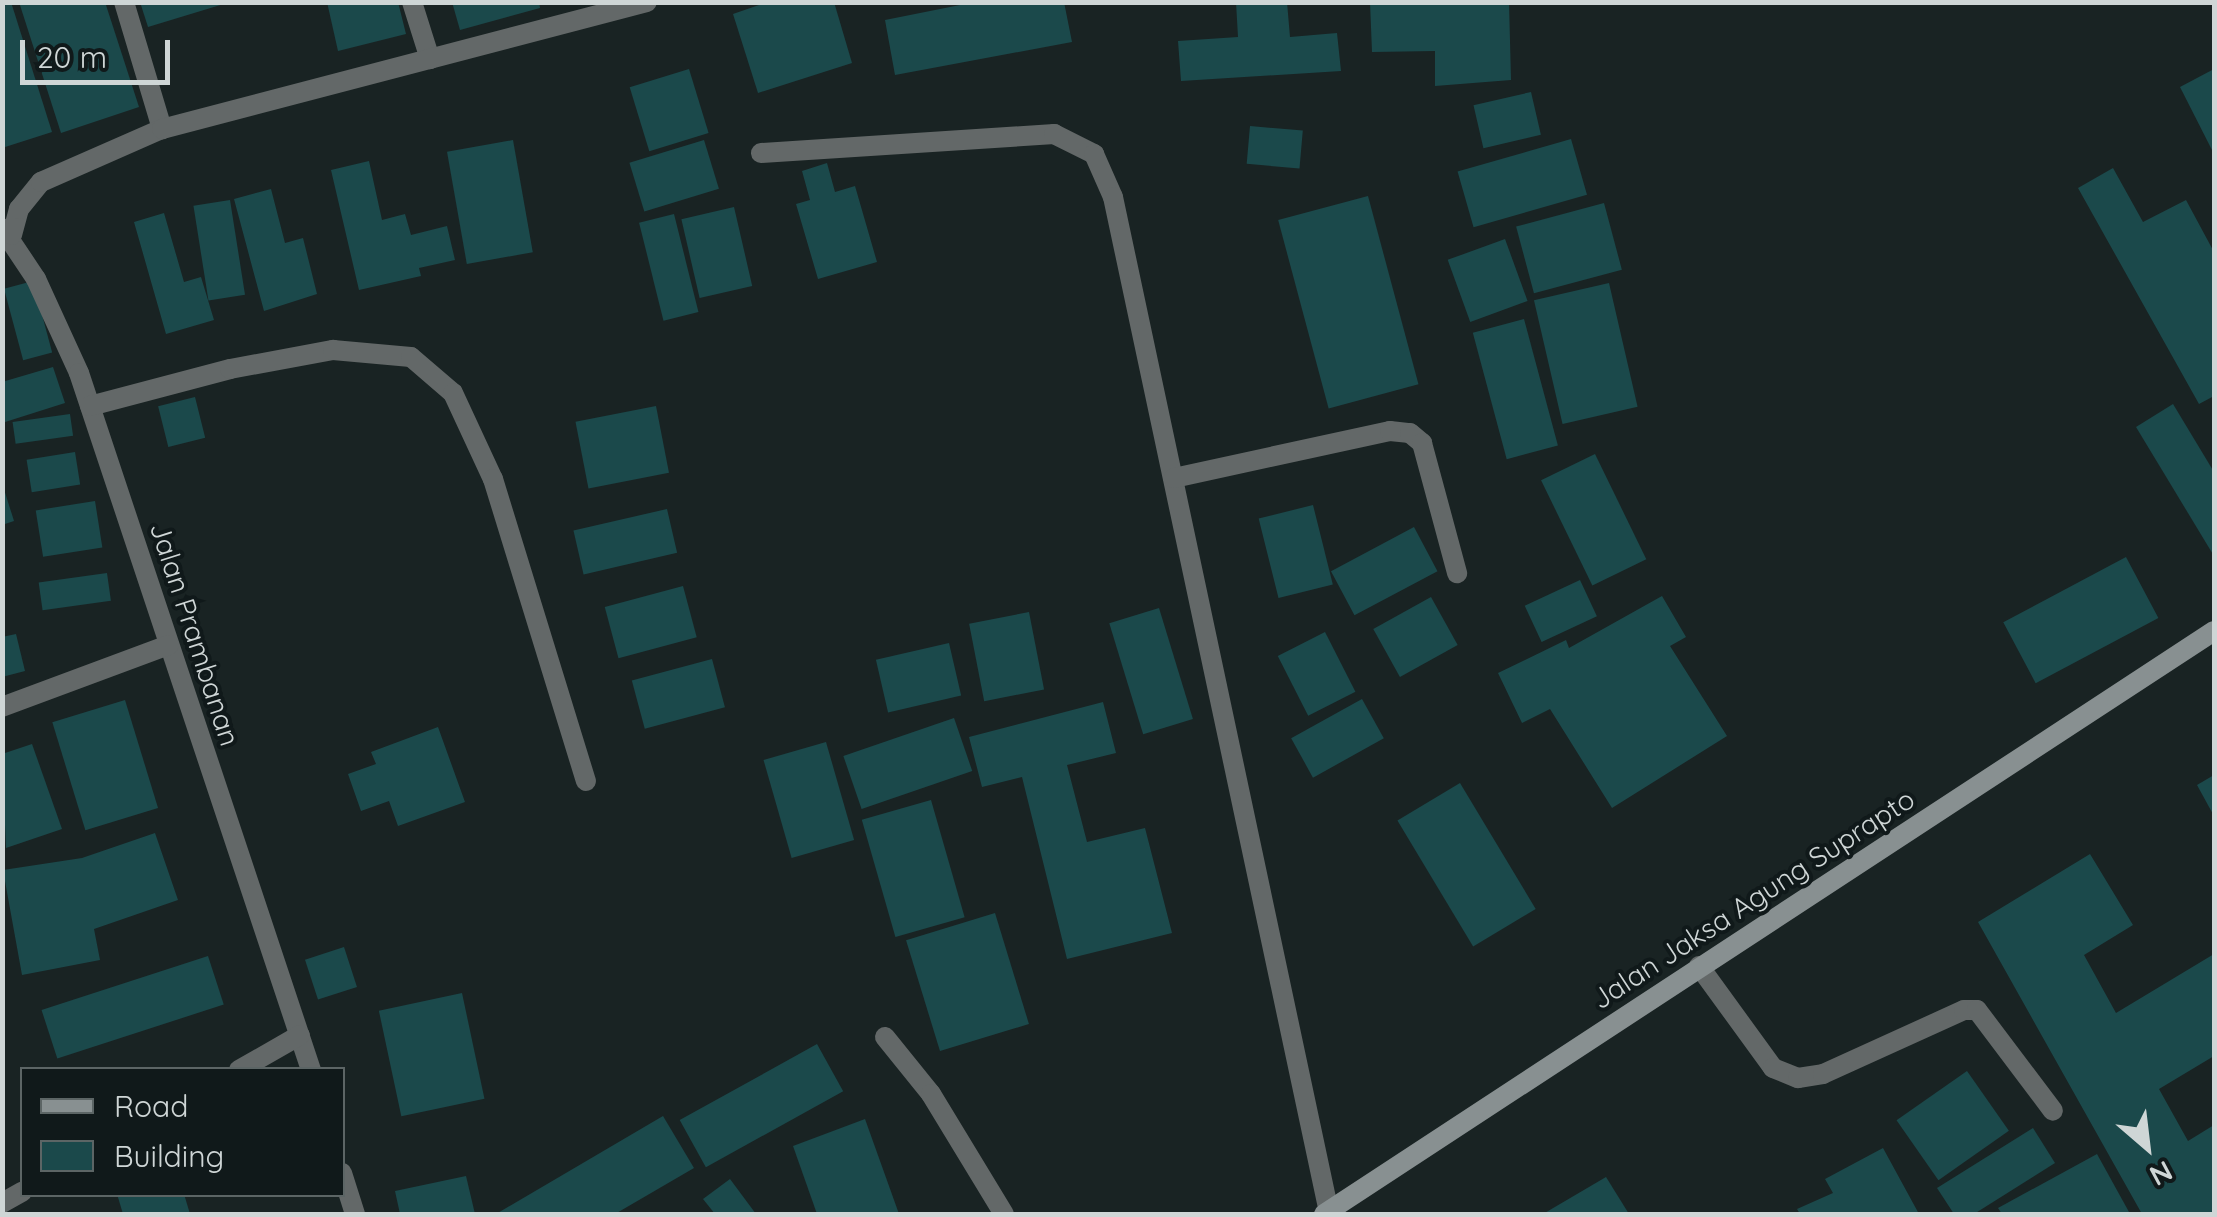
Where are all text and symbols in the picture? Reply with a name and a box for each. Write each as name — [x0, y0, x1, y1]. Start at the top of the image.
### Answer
scale bar — [25, 20, 175, 82]
text: 20 m — [37, 38, 107, 76]
street label: Jalan Prambanan — [143, 518, 247, 750]
street label: Jalan Jaksa Agung Suprapto — [1585, 782, 1921, 1016]
legend — [20, 1067, 345, 1197]
text: Road — [114, 1087, 188, 1125]
north arrow — [2097, 1097, 2197, 1197]
text: Building — [114, 1137, 224, 1175]
text: N — [2144, 1154, 2179, 1194]

